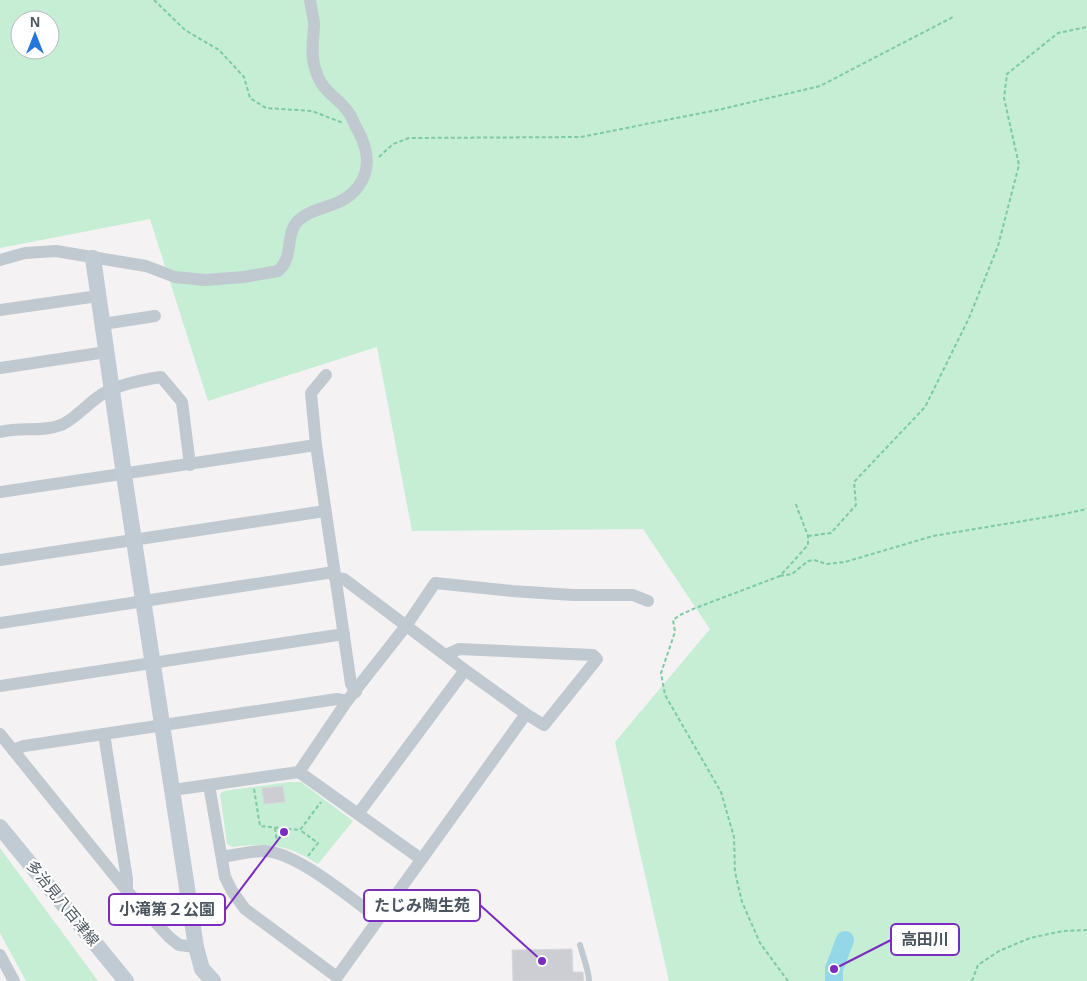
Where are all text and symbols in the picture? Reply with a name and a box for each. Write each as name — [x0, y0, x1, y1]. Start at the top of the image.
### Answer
north arrow — [10, 10, 60, 60]
text: N — [30, 14, 40, 30]
street label: 多治見八百津線 — [23, 857, 103, 949]
callout: たじみ陶生苑 — [364, 890, 480, 921]
callout: 小滝第２公園 — [109, 894, 225, 925]
text: たじみ陶生苑 — [374, 897, 470, 914]
text: 小滝第２公園 — [119, 901, 215, 918]
callout: 高田川 — [891, 924, 959, 955]
text: 高田川 — [901, 931, 949, 948]

